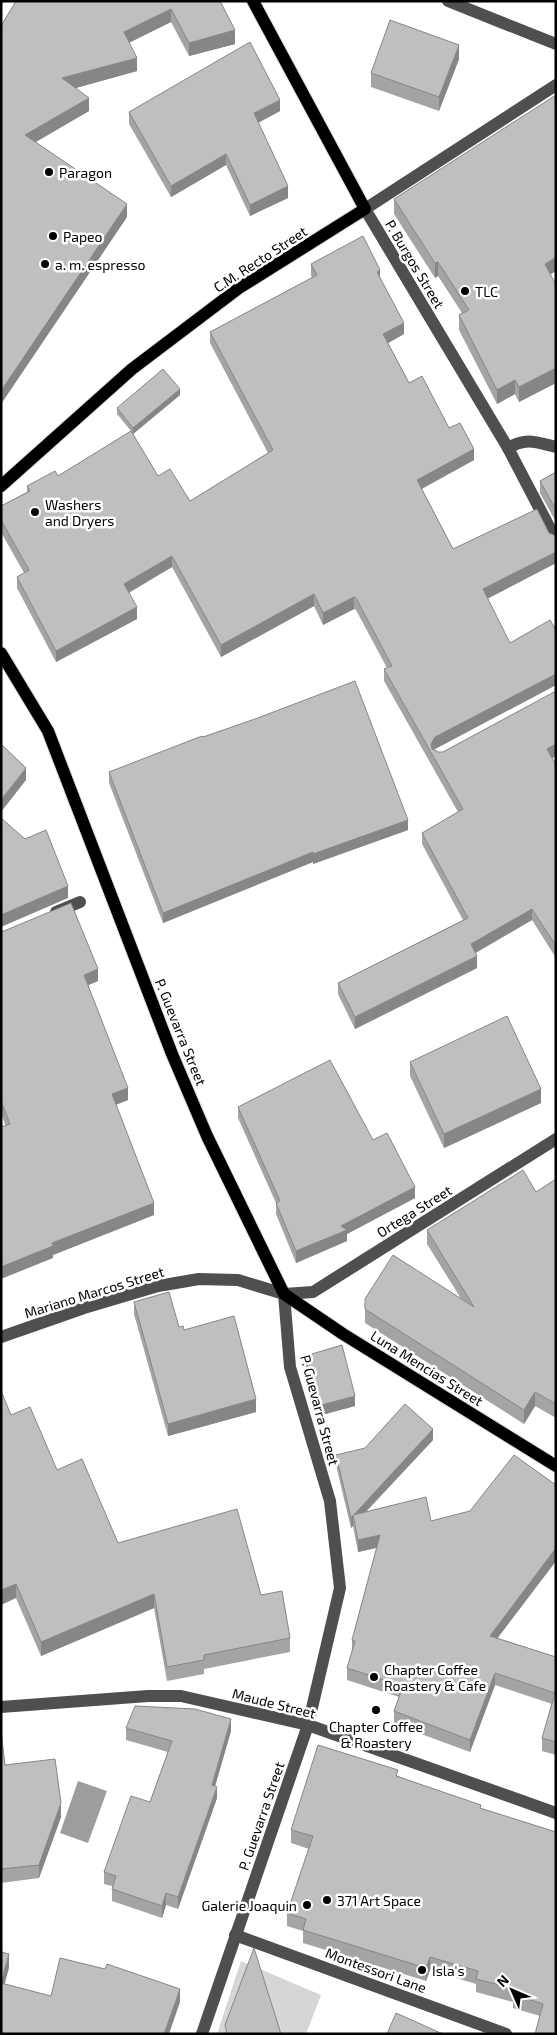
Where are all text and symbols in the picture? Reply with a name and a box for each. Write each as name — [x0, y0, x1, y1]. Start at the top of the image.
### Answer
place label: Paragon — [59, 164, 112, 181]
marker: Paragon — [43, 166, 55, 178]
street label: P. Burgos Street — [382, 217, 448, 311]
street label: C.M. Recto Street — [210, 222, 310, 296]
place label: Papeo — [63, 228, 103, 245]
marker: Papeo — [47, 230, 59, 242]
place label: a. m. espresso — [55, 256, 146, 273]
marker: a. m. espresso — [39, 258, 51, 270]
place label: TLC — [475, 283, 498, 300]
marker: TLC — [459, 285, 471, 297]
place label: Washers and Dryers — [45, 496, 114, 529]
marker: Washers and Dryers — [29, 506, 41, 518]
street label: P. Guevarra Street — [152, 976, 210, 1088]
street label: Ortega Street — [373, 1181, 455, 1241]
street label: Mariano Marcos Street — [22, 1263, 166, 1321]
street label: Luna Mencias Street — [368, 1327, 486, 1409]
street label: P. Guevarra Street — [297, 1353, 343, 1467]
place label: Chapter Coffee Roastery & Cafe — [384, 1661, 486, 1694]
marker: Chapter Coffee Roastery & Cafe — [368, 1671, 380, 1683]
street label: Maude Street — [230, 1684, 318, 1722]
marker: Chapter Coffee & Roastery — [370, 1704, 382, 1716]
place label: Chapter Coffee & Roastery — [329, 1718, 423, 1751]
street label: P. Guevarra Street — [234, 1759, 288, 1873]
place label: 371 Art Space — [337, 1892, 421, 1909]
marker: 371 Art Space — [321, 1894, 333, 1906]
place label: Galerie Joaquin — [201, 1897, 297, 1914]
marker: Galerie Joaquin — [301, 1899, 313, 1911]
street label: Montessori Lane — [323, 1944, 429, 1996]
place label: Isla's — [432, 1962, 465, 1979]
marker: Isla's — [416, 1964, 428, 1976]
north arrow — [487, 1965, 537, 2015]
text: N — [493, 1971, 512, 1990]

